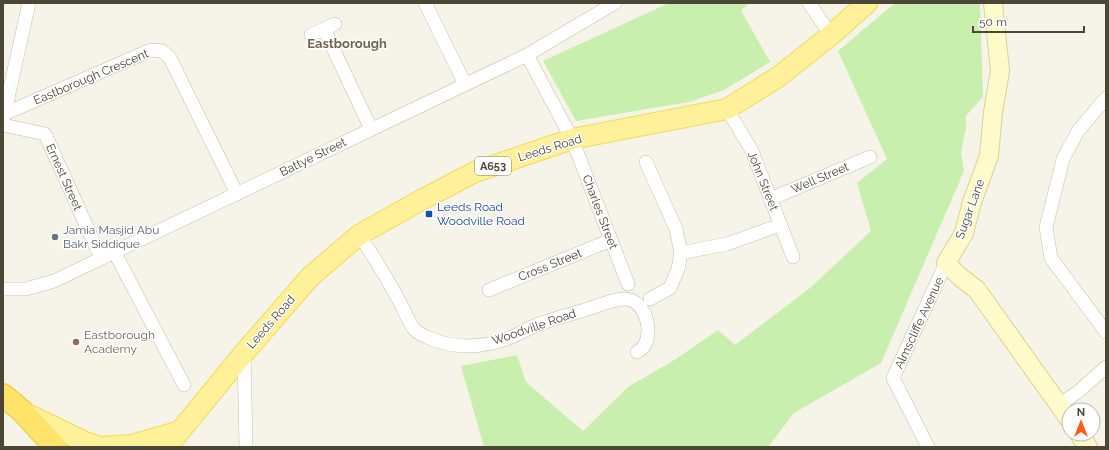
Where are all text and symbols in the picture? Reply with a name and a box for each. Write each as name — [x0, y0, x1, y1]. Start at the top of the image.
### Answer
scale bar — [973, 8, 1084, 34]
text: 50 m — [979, 15, 1007, 29]
district label: Eastborough — [307, 36, 387, 51]
street label: Eastborough Crescent — [31, 46, 151, 108]
street label: Leeds Road — [516, 132, 584, 164]
street label: Battye Street — [277, 135, 349, 179]
street label: Ernest Street — [43, 141, 85, 213]
street label: John Street — [745, 149, 781, 213]
road number: A653 — [475, 157, 511, 175]
street label: Well Street — [789, 160, 851, 196]
street label: Charles Street — [579, 173, 621, 251]
street label: Sugar Lane — [953, 177, 987, 241]
place label: Leeds Road Woodville Road — [437, 200, 525, 228]
marker: Leeds Road Woodville Road — [424, 209, 434, 219]
place label: Jamia Masjid Abu Bakr Siddique — [63, 223, 159, 251]
marker: Jamia Masjid Abu Bakr Siddique — [50, 232, 60, 242]
street label: Cross Street — [516, 246, 584, 284]
street label: Almscliffe Avenue — [892, 275, 946, 371]
street label: Leeds Road — [244, 292, 298, 352]
street label: Woodville Road — [490, 306, 578, 348]
place label: Eastborough Academy — [84, 328, 155, 356]
marker: Eastborough Academy — [71, 337, 81, 347]
north arrow — [1061, 402, 1101, 442]
text: N — [1077, 406, 1085, 419]

